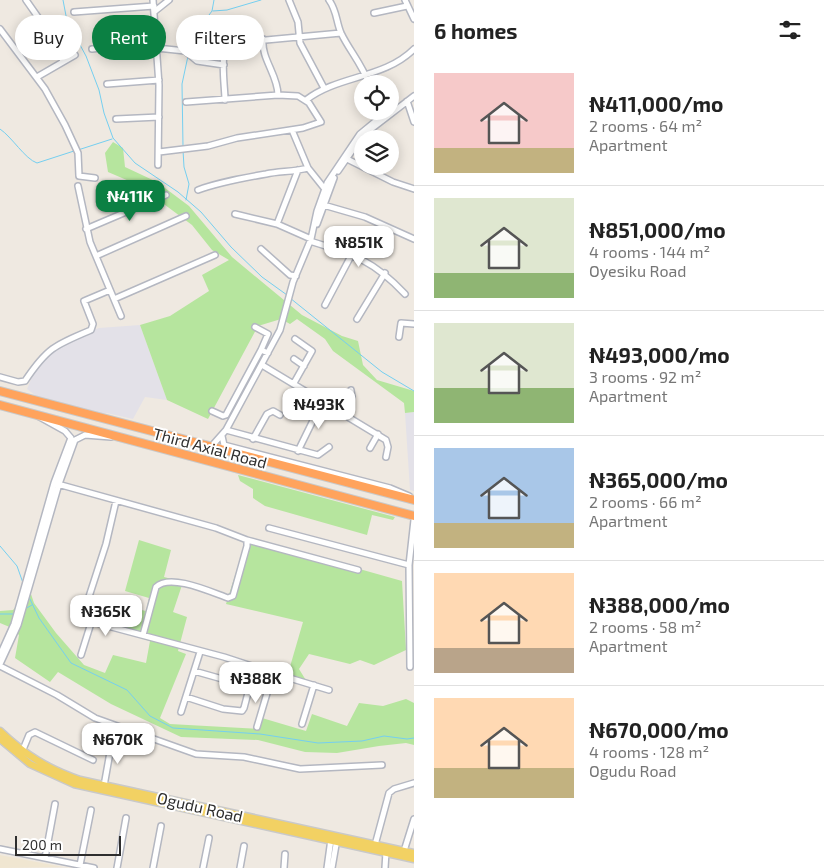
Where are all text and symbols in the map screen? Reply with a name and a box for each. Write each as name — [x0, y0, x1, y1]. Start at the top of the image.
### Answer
chip: Buy — [15, 15, 82, 60]
chip: Rent — [92, 15, 166, 60]
chip: Filters — [176, 15, 264, 60]
icon: filters — [776, 16, 804, 44]
text: 6 homes — [434, 18, 517, 43]
map controls — [354, 75, 399, 175]
button: locate — [354, 75, 399, 120]
text: ₦411,000/mo — [589, 91, 723, 116]
icon: home — [474, 93, 534, 153]
text: 2 rooms · 64 m² — [589, 116, 702, 135]
button: layers — [354, 130, 399, 175]
text: Apartment — [589, 135, 668, 154]
pin: ₦411K — [95, 180, 165, 222]
text: ₦411K — [107, 186, 153, 205]
text: ₦851,000/mo — [589, 217, 726, 242]
icon: home — [474, 218, 534, 278]
pin: ₦851K — [324, 226, 394, 268]
text: ₦851K — [335, 232, 383, 251]
text: 4 rooms · 144 m² — [589, 242, 710, 261]
text: Oyesiku Road — [589, 261, 686, 280]
text: ₦493,000/mo — [589, 342, 730, 367]
icon: home — [474, 343, 534, 403]
text: 3 rooms · 92 m² — [589, 367, 701, 386]
text: Apartment — [589, 386, 668, 405]
pin: ₦493K — [284, 388, 354, 430]
text: ₦493K — [293, 394, 345, 413]
street label: Third Axial Road — [151, 423, 269, 472]
text: ₦365,000/mo — [589, 467, 728, 492]
icon: home — [474, 468, 534, 528]
text: 2 rooms · 66 m² — [589, 492, 702, 511]
text: Apartment — [589, 511, 668, 530]
text: ₦388,000/mo — [589, 592, 730, 617]
icon: home — [474, 593, 534, 653]
pin: ₦365K — [71, 594, 141, 637]
text: ₦365K — [81, 601, 131, 620]
text: 2 rooms · 58 m² — [589, 617, 702, 636]
text: Apartment — [589, 636, 668, 655]
pin: ₦388K — [221, 662, 291, 704]
text: ₦388K — [230, 668, 282, 687]
text: ₦670,000/mo — [589, 717, 729, 742]
icon: home — [474, 718, 534, 778]
pin: ₦670K — [83, 722, 153, 765]
text: ₦670K — [93, 729, 143, 748]
text: 4 rooms · 128 m² — [589, 742, 709, 761]
text: Ogudu Road — [589, 761, 676, 780]
street label: Ogudu Road — [155, 787, 245, 826]
scale bar — [15, 833, 121, 856]
text: 200 m — [22, 836, 62, 853]

